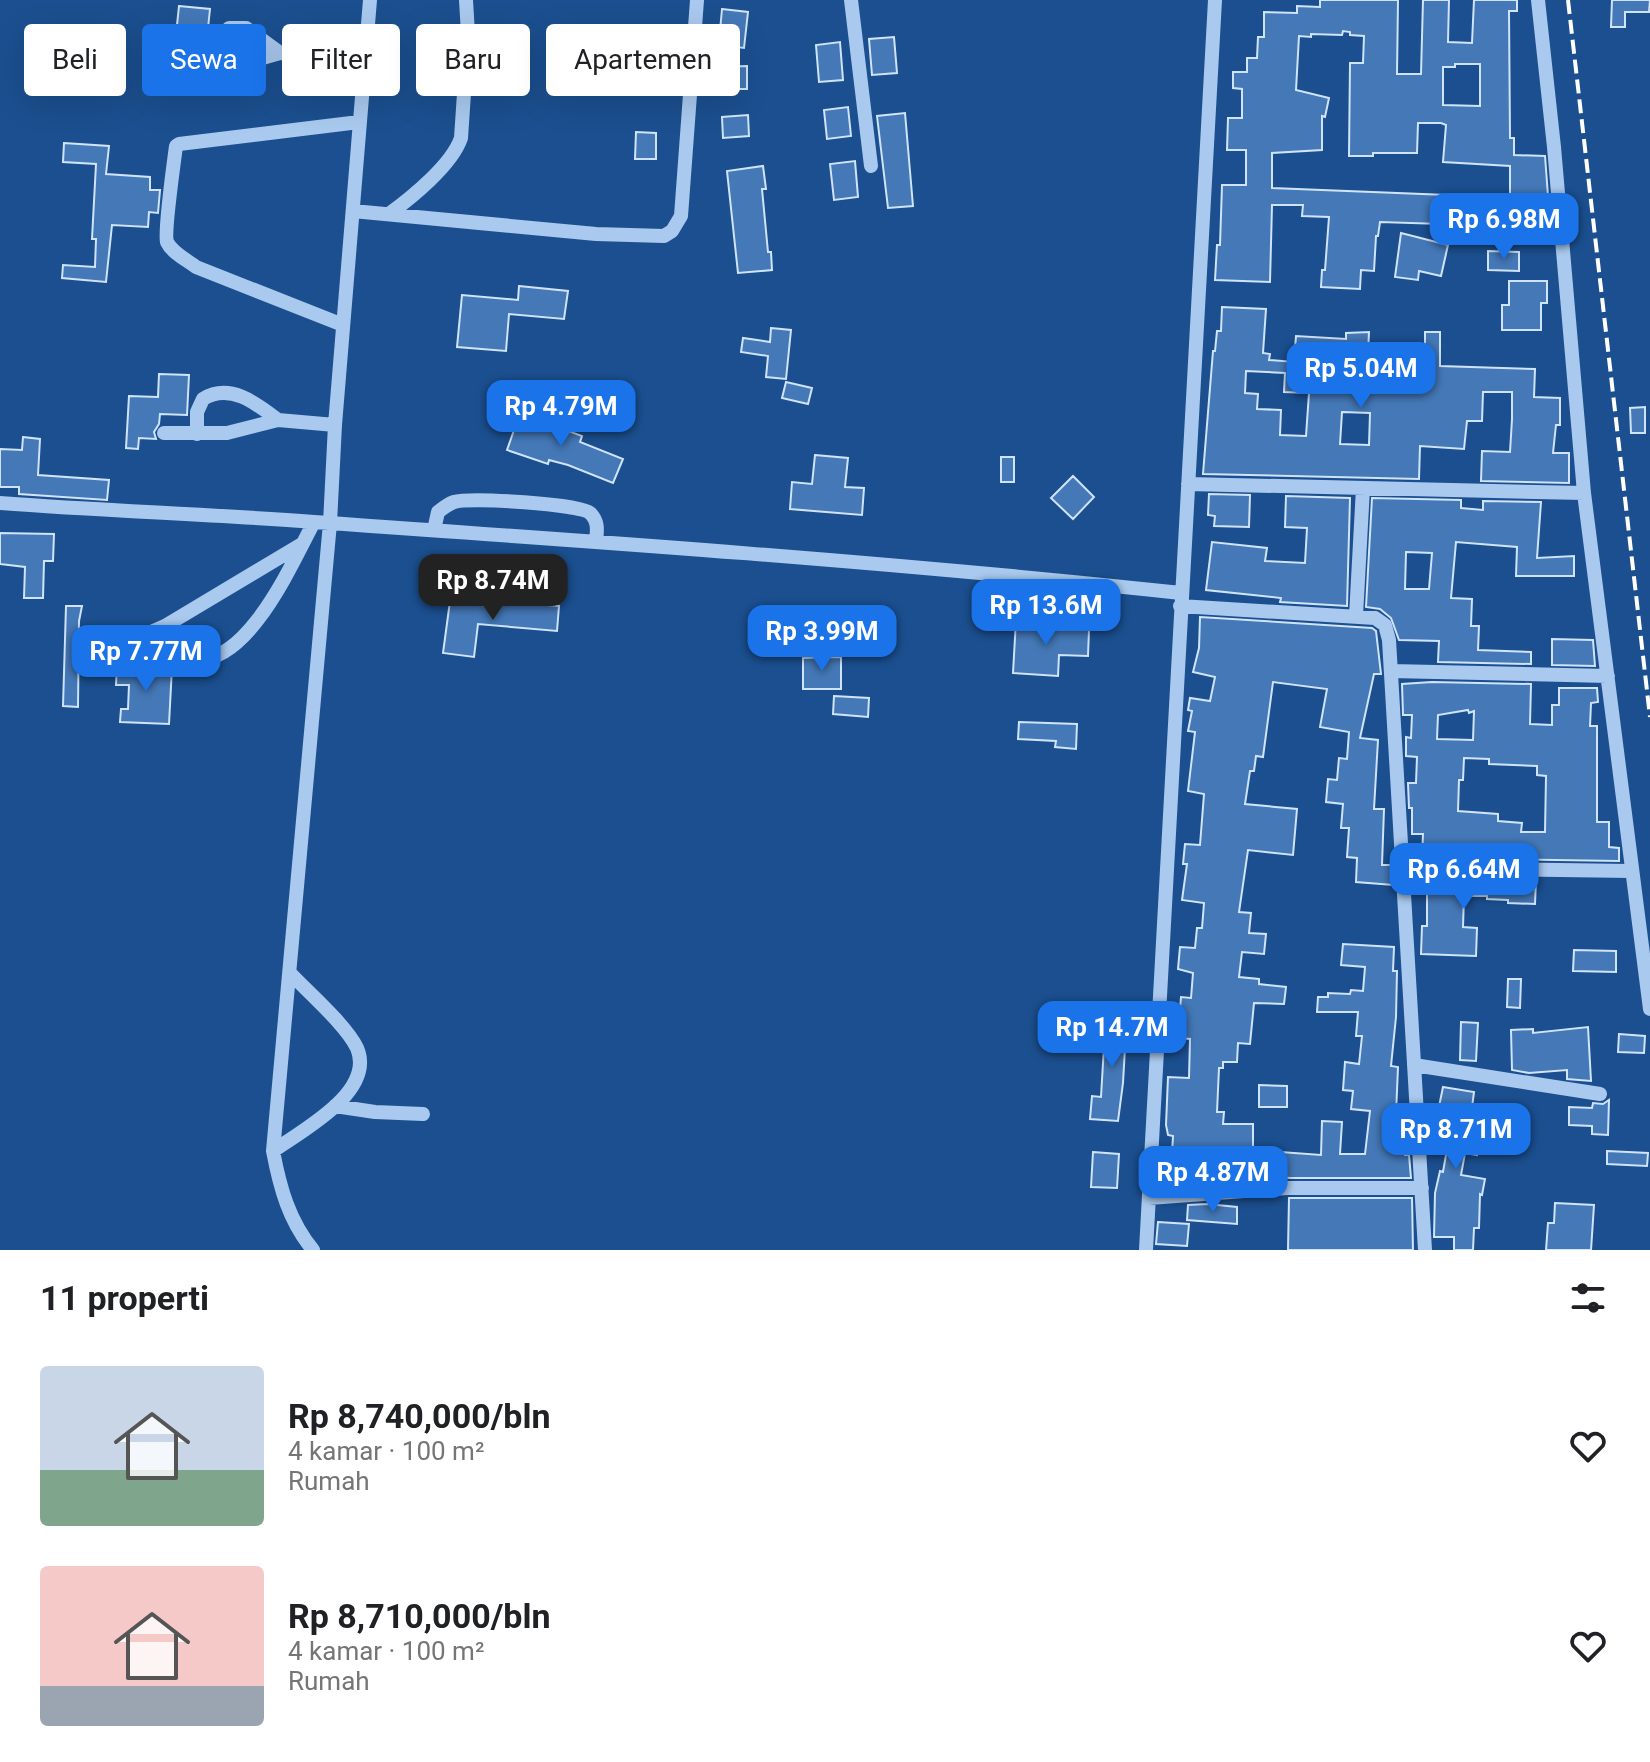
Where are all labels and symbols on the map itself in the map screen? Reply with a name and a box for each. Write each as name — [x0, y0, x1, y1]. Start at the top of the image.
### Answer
pin: Rp 6.98M — [1421, 193, 1587, 261]
pin: Rp 5.04M — [1278, 342, 1444, 410]
pin: Rp 4.79M — [478, 380, 644, 448]
pin: Rp 8.74M — [410, 554, 576, 622]
pin: Rp 13.6M — [963, 579, 1129, 647]
pin: Rp 3.99M — [739, 605, 905, 673]
pin: Rp 7.77M — [63, 625, 229, 693]
pin: Rp 6.64M — [1381, 843, 1547, 911]
pin: Rp 14.7M — [1029, 1001, 1195, 1069]
pin: Rp 8.71M — [1373, 1103, 1539, 1171]
pin: Rp 4.87M — [1130, 1146, 1296, 1214]

